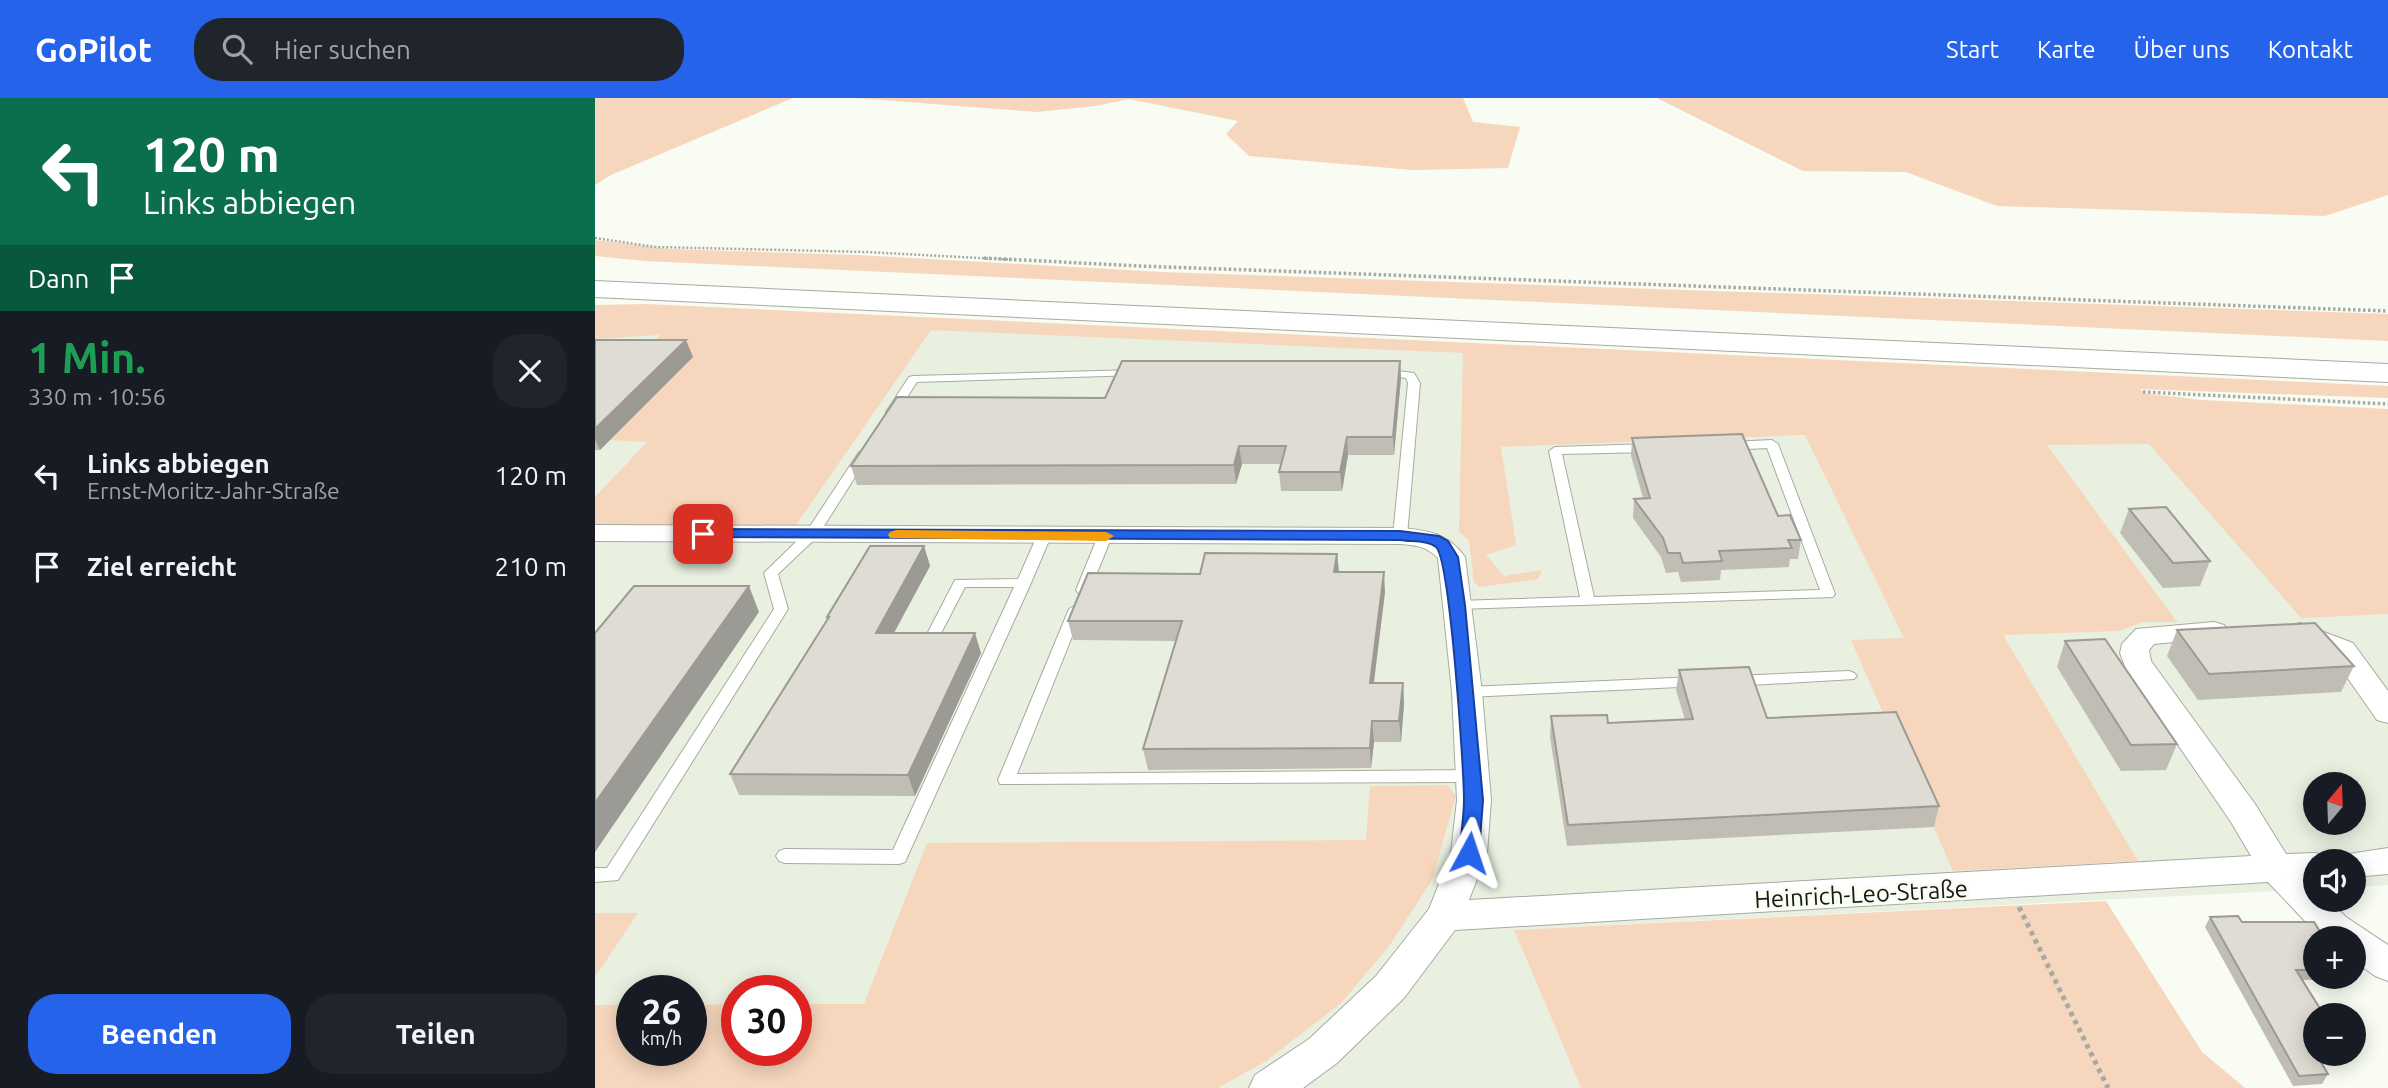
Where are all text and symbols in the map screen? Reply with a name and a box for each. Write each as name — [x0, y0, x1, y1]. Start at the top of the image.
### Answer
search box — [194, 18, 684, 81]
icon: search — [218, 30, 256, 68]
text: GoPilot — [35, 31, 152, 68]
text: Hier suchen — [274, 35, 411, 64]
text: Start — [1946, 36, 1999, 63]
text: Karte — [2037, 36, 2096, 63]
text: Über uns — [2134, 36, 2230, 63]
text: Kontakt — [2268, 36, 2353, 63]
icon: left — [28, 126, 119, 217]
text: 120 m — [143, 126, 280, 181]
text: Links abbiegen — [143, 184, 356, 220]
icon: arrive — [103, 259, 141, 297]
text: Dann — [28, 264, 89, 293]
text: 1 Min. — [28, 334, 146, 381]
button: close — [493, 334, 567, 408]
text: 330 m · 10:56 — [28, 384, 166, 409]
text: Links abbiegen — [87, 449, 270, 478]
icon: left — [28, 457, 66, 495]
text: 120 m — [495, 461, 567, 490]
text: Ernst-Moritz-Jahr-Straße — [87, 478, 340, 503]
pin — [673, 504, 733, 564]
icon: arrive — [684, 515, 722, 553]
icon: arrive — [28, 548, 66, 586]
text: Ziel erreicht — [87, 552, 237, 581]
text: 210 m — [495, 552, 567, 581]
north arrow — [2303, 772, 2366, 835]
map controls — [2303, 772, 2366, 1066]
position arrow — [1432, 816, 1506, 890]
button: sound — [2303, 849, 2366, 912]
street label: Heinrich-Leo-Straße — [1754, 875, 1968, 913]
button: + — [2303, 926, 2366, 989]
speed limit sign: 30 — [721, 975, 812, 1066]
text: 26 — [642, 991, 681, 1031]
button: Beenden — [28, 994, 291, 1074]
button: Teilen — [305, 994, 567, 1074]
button: − — [2303, 1003, 2366, 1066]
text: km/h — [641, 1028, 682, 1048]

